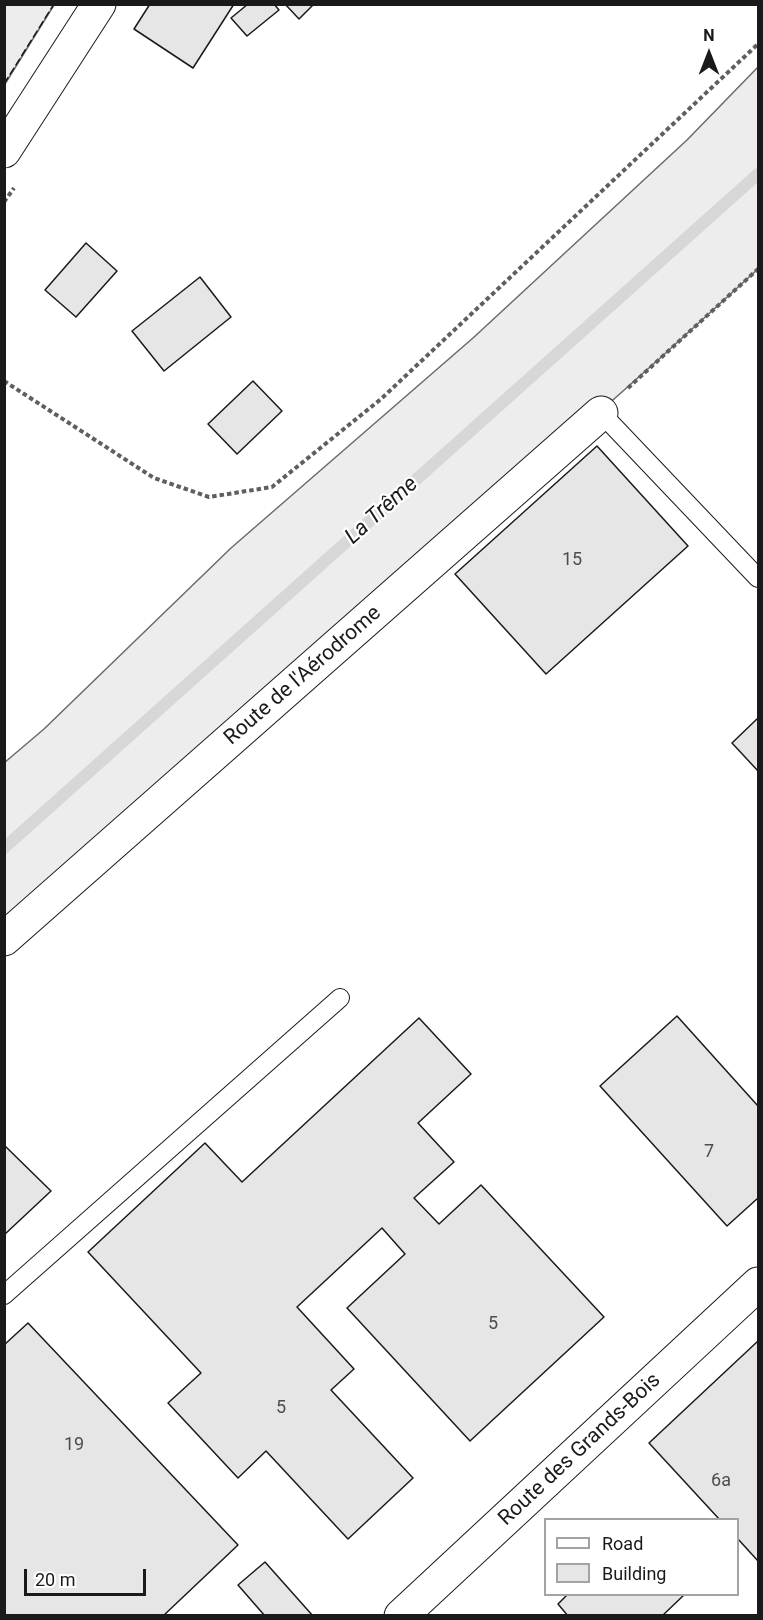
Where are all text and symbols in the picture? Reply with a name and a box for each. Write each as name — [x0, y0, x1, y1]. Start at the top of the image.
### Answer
north arrow — [679, 24, 739, 84]
text: N — [703, 26, 715, 45]
water label: La Trême — [340, 471, 424, 551]
house number: 15 — [562, 549, 582, 571]
street label: Route de l'Aérodrome — [219, 601, 387, 751]
house number: 7 — [704, 1141, 714, 1163]
house number: 5 — [488, 1313, 498, 1335]
street label: Route des Grands-Bois — [494, 1368, 666, 1532]
house number: 5 — [276, 1397, 286, 1419]
house number: 19 — [64, 1434, 84, 1456]
house number: 6a — [711, 1470, 731, 1492]
legend — [544, 1518, 739, 1596]
text: Road — [602, 1533, 643, 1554]
scale bar — [27, 1557, 148, 1595]
text: Building — [602, 1563, 666, 1584]
text: 20 m — [35, 1569, 75, 1590]

